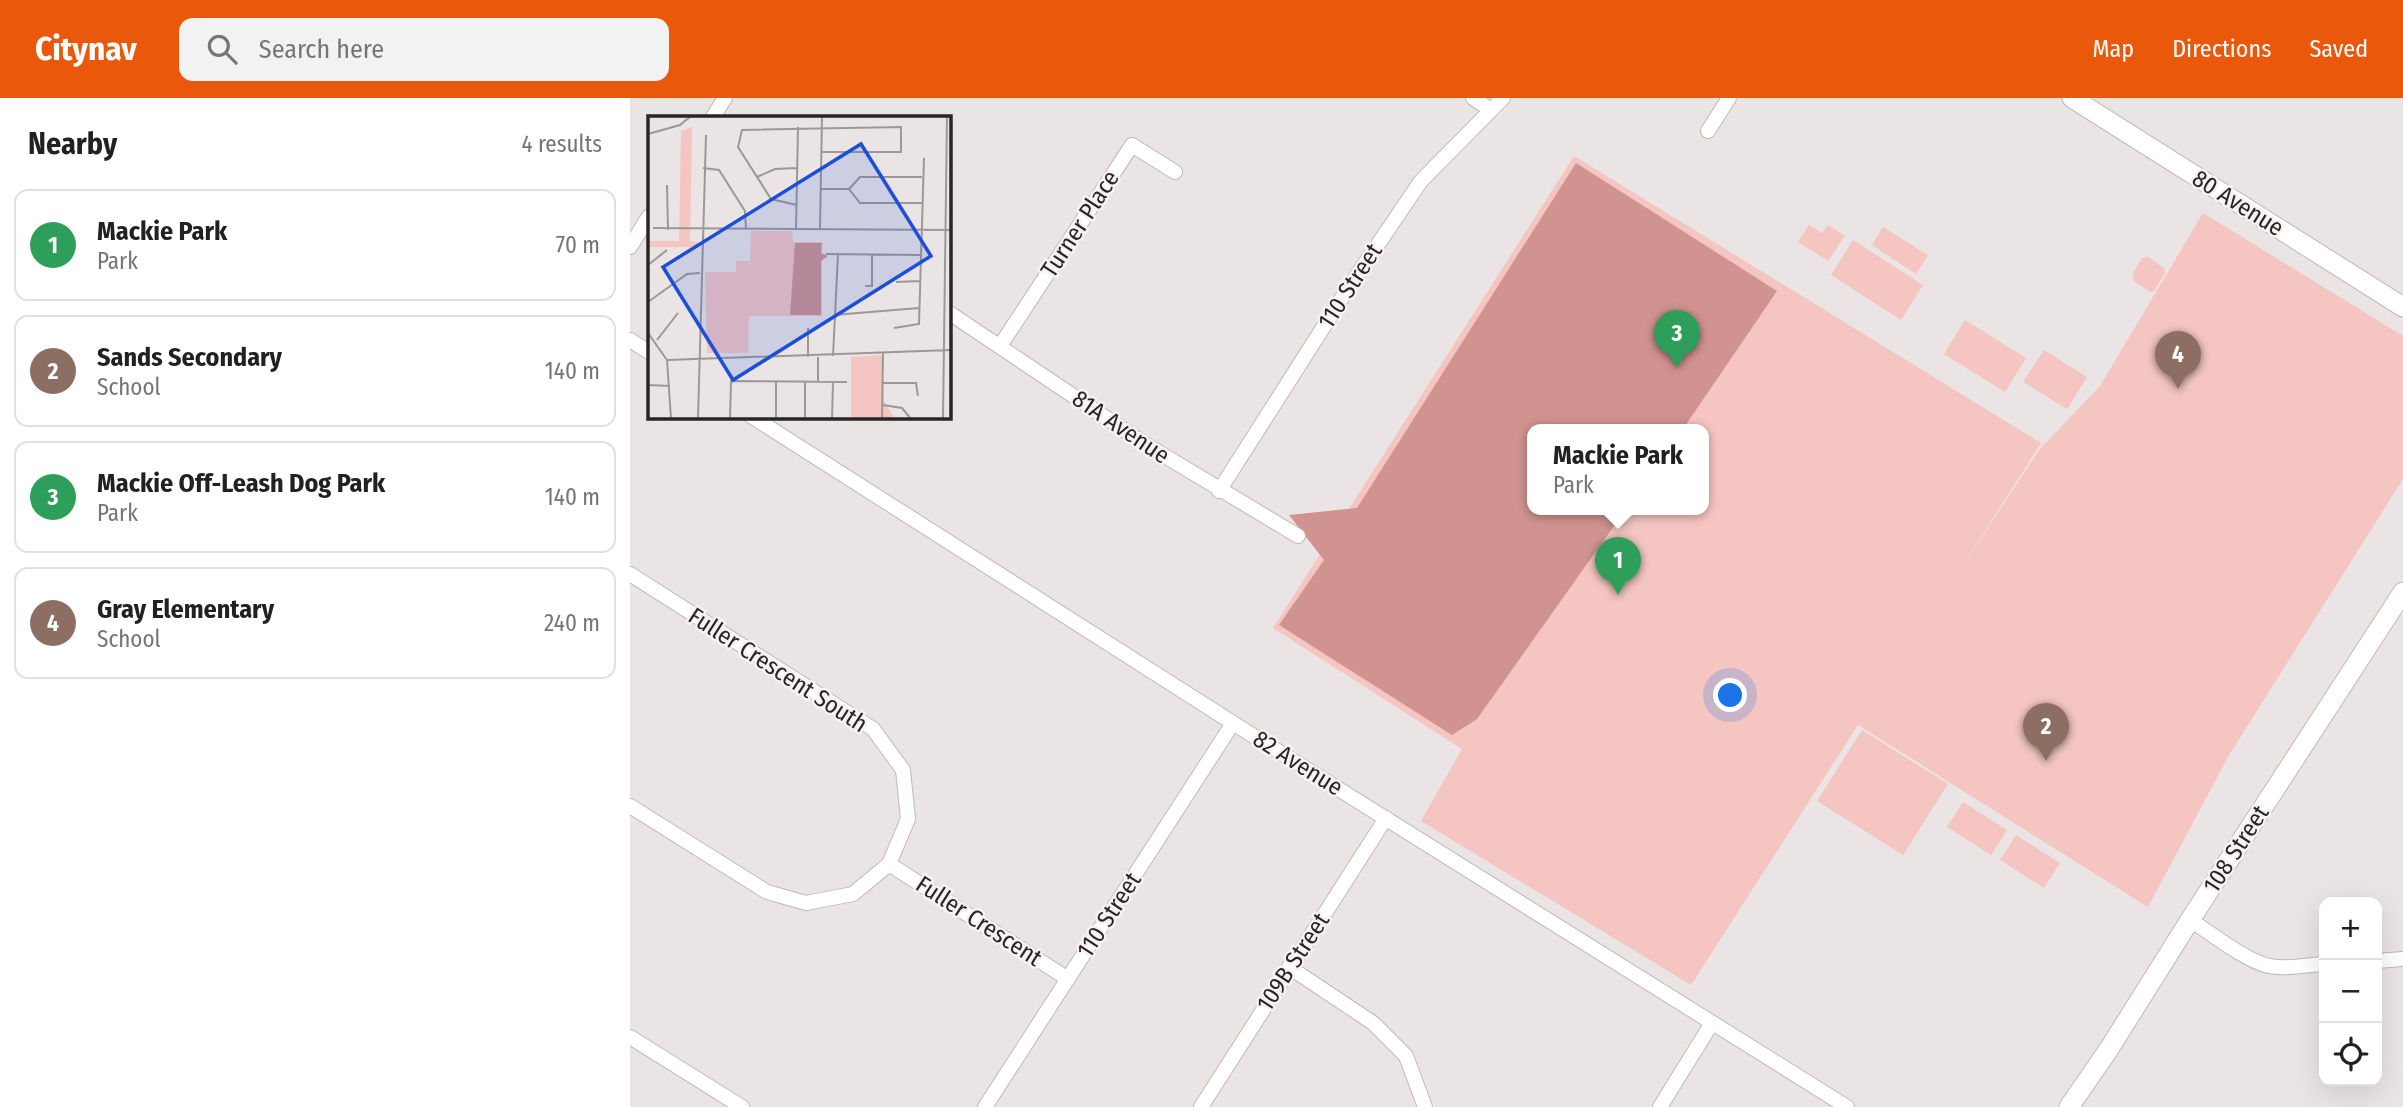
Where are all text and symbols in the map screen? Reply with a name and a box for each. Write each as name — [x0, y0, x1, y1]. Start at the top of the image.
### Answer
search box — [179, 18, 669, 81]
text: Citynav — [35, 29, 137, 69]
icon: search — [203, 30, 241, 68]
text: Search here — [259, 34, 384, 65]
text: Map — [2093, 35, 2134, 63]
text: Directions — [2172, 35, 2271, 63]
text: Saved — [2309, 35, 2368, 63]
inset map — [648, 116, 950, 418]
text: Nearby — [28, 126, 117, 162]
text: 4 results — [521, 130, 602, 158]
street label: 80 Avenue — [2187, 164, 2289, 242]
street label: Turner Place — [1035, 165, 1125, 283]
text: Mackie Park — [97, 216, 227, 247]
text: 1 — [48, 231, 58, 259]
text: 70 m — [556, 231, 600, 259]
street label: 110 Street — [1312, 238, 1388, 334]
text: Park — [97, 247, 138, 275]
pin: 3 — [1654, 310, 1700, 368]
pin: 4 — [2155, 331, 2201, 389]
text: Sands Secondary — [97, 342, 282, 373]
text: 2 — [48, 357, 58, 385]
text: 140 m — [545, 357, 600, 385]
text: School — [97, 373, 161, 401]
street label: 81A Avenue — [1067, 384, 1175, 470]
popup — [1527, 424, 1709, 515]
text: Mackie Park — [1553, 440, 1683, 471]
text: Mackie Off-Leash Dog Park — [97, 468, 385, 499]
text: Park — [1553, 471, 1594, 499]
text: 3 — [48, 483, 58, 511]
text: 140 m — [545, 483, 600, 511]
text: Park — [97, 499, 138, 527]
pin: 1 — [1595, 537, 1641, 595]
text: Gray Elementary — [97, 594, 274, 625]
street label: Fuller Crescent South — [683, 602, 873, 738]
text: 4 — [47, 609, 59, 637]
text: 240 m — [544, 609, 600, 637]
text: School — [97, 625, 161, 653]
your location — [1713, 678, 1747, 712]
pin: 2 — [2023, 703, 2069, 761]
street label: 82 Avenue — [1248, 725, 1348, 801]
street label: 108 Street — [2197, 800, 2275, 898]
street label: 110 Street — [1071, 867, 1147, 963]
street label: Fuller Crescent — [911, 870, 1047, 972]
map controls — [2319, 897, 2382, 1086]
button: + — [2319, 897, 2382, 960]
street label: 109B Street — [1251, 908, 1335, 1016]
button: − — [2319, 960, 2382, 1023]
button: locate — [2319, 1023, 2382, 1086]

